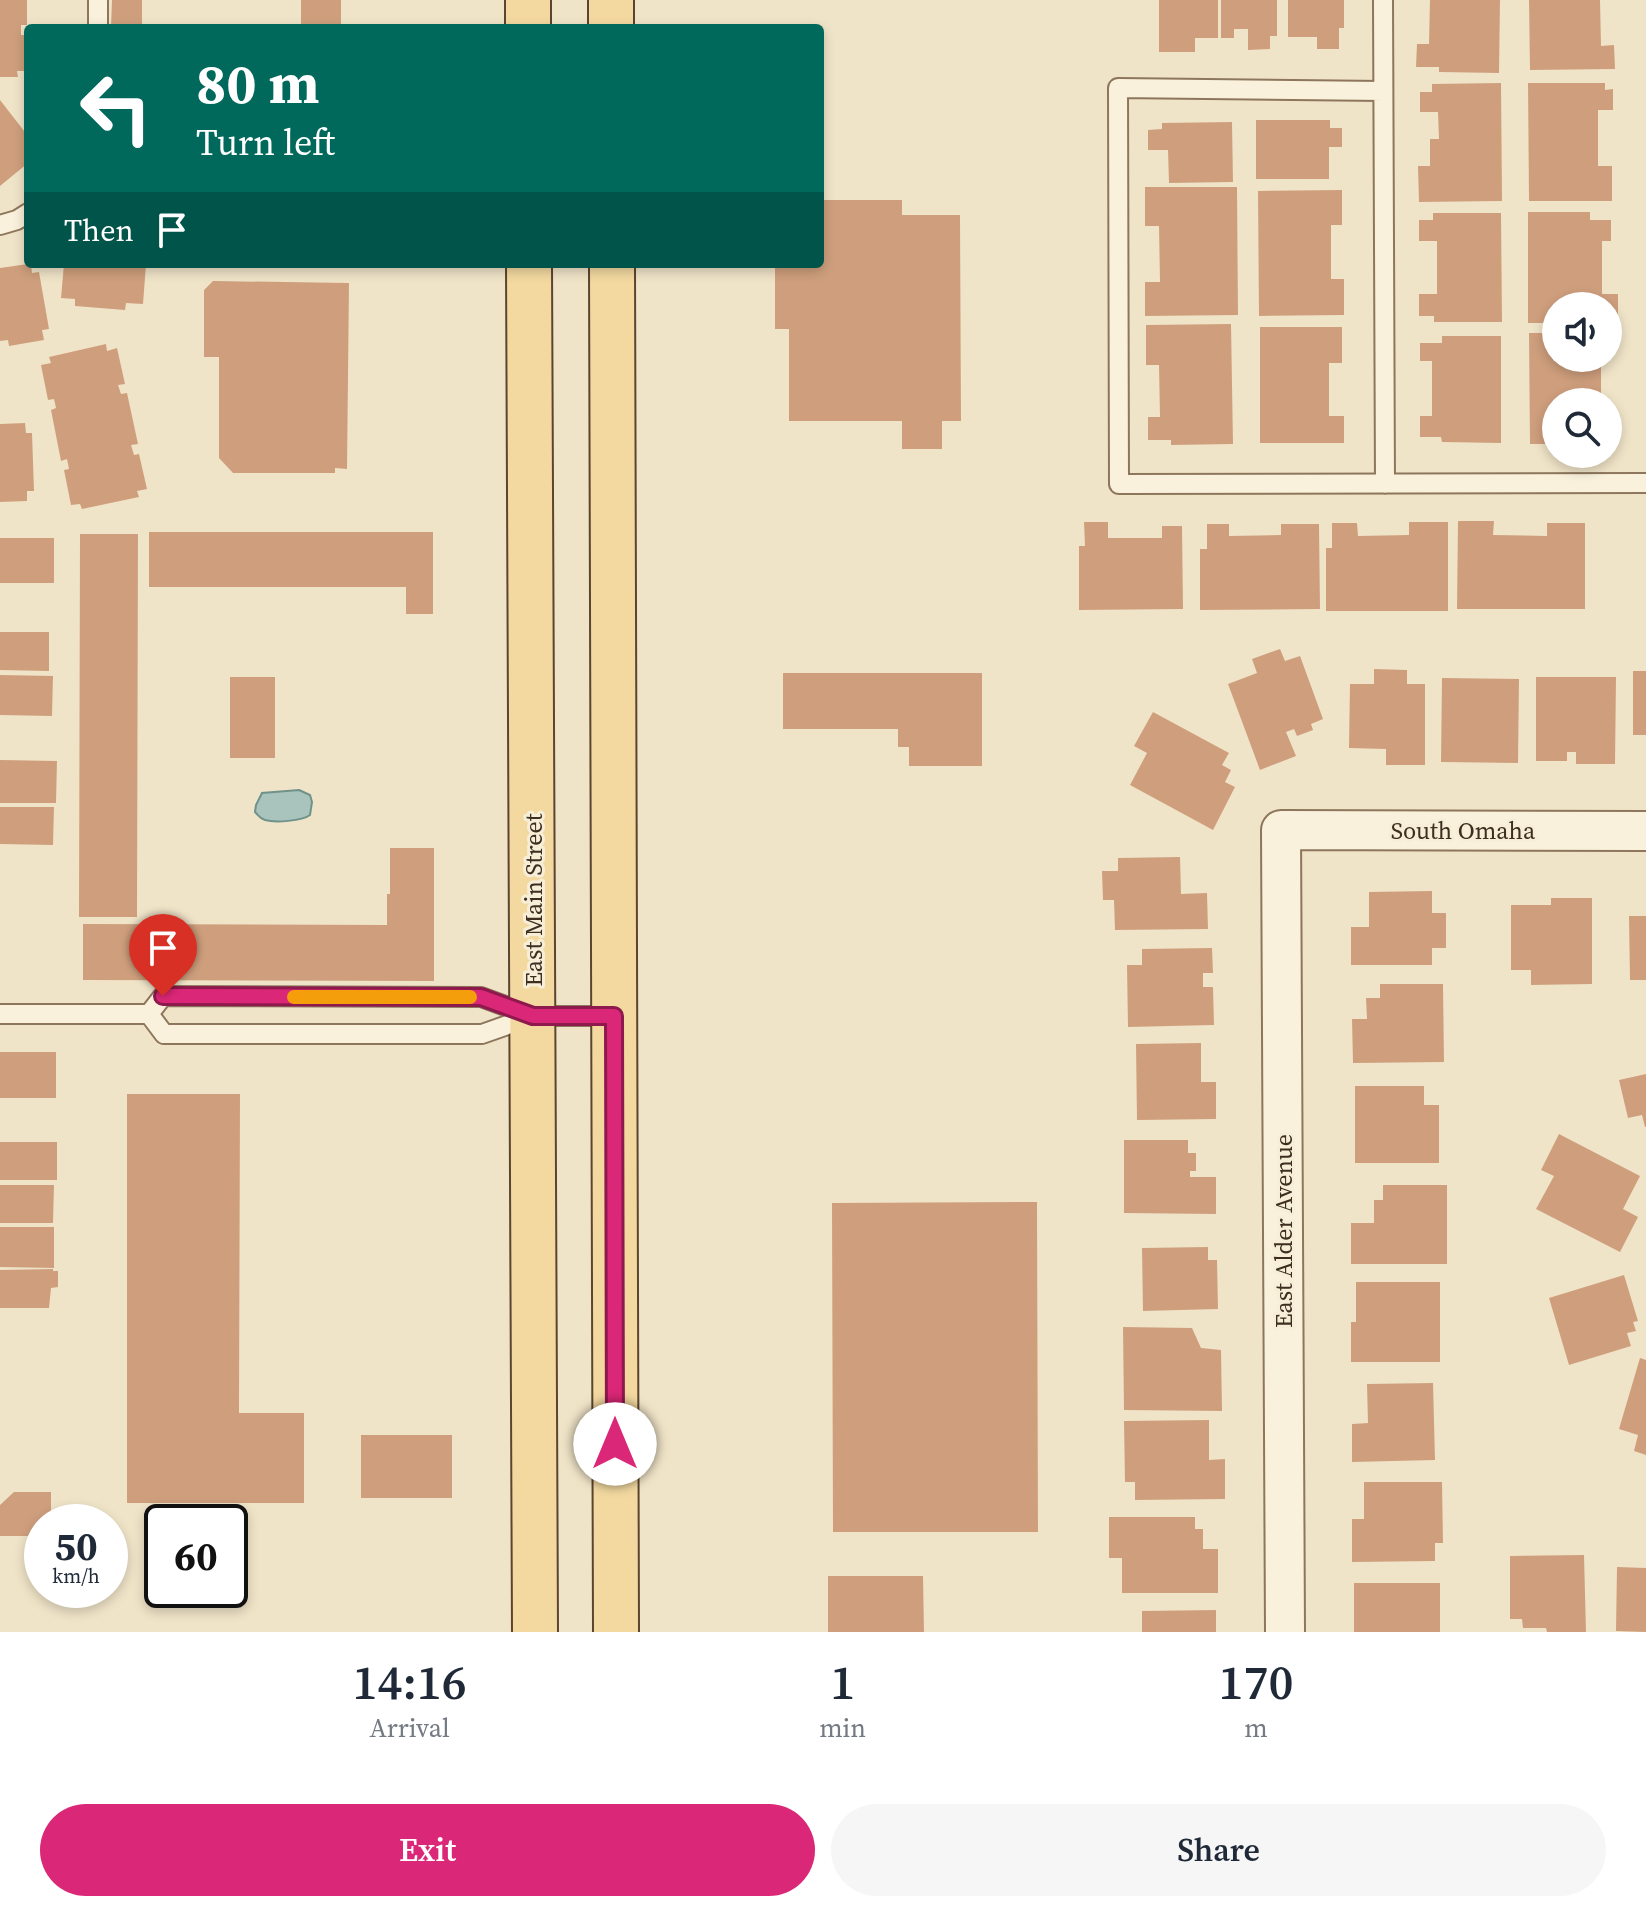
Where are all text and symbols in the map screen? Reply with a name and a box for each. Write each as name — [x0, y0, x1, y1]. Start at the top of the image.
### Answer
text: 80 m — [196, 45, 319, 122]
icon: left — [64, 56, 168, 160]
text: Turn left — [196, 118, 335, 167]
icon: arrive — [150, 208, 194, 252]
text: Then — [64, 210, 134, 251]
map controls — [1542, 292, 1622, 468]
button: sound — [1542, 292, 1622, 372]
button: search — [1542, 388, 1622, 468]
street label: East Main Street — [517, 813, 550, 987]
street label: South Omaha — [1391, 814, 1536, 847]
pin — [129, 914, 197, 996]
icon: arrive — [141, 926, 185, 970]
street label: East Alder Avenue — [1267, 1134, 1300, 1328]
position arrow — [573, 1402, 657, 1486]
speed limit sign: 60 — [144, 1504, 248, 1608]
text: 50 — [54, 1519, 98, 1573]
text: km/h — [52, 1562, 100, 1590]
text: 14:16 — [352, 1649, 467, 1715]
text: 1 — [830, 1649, 855, 1715]
text: 170 — [1219, 1649, 1293, 1715]
text: Arrival — [369, 1710, 450, 1746]
text: min — [819, 1710, 866, 1746]
text: m — [1244, 1710, 1268, 1746]
button: Exit — [40, 1804, 815, 1896]
button: Share — [831, 1804, 1606, 1896]

